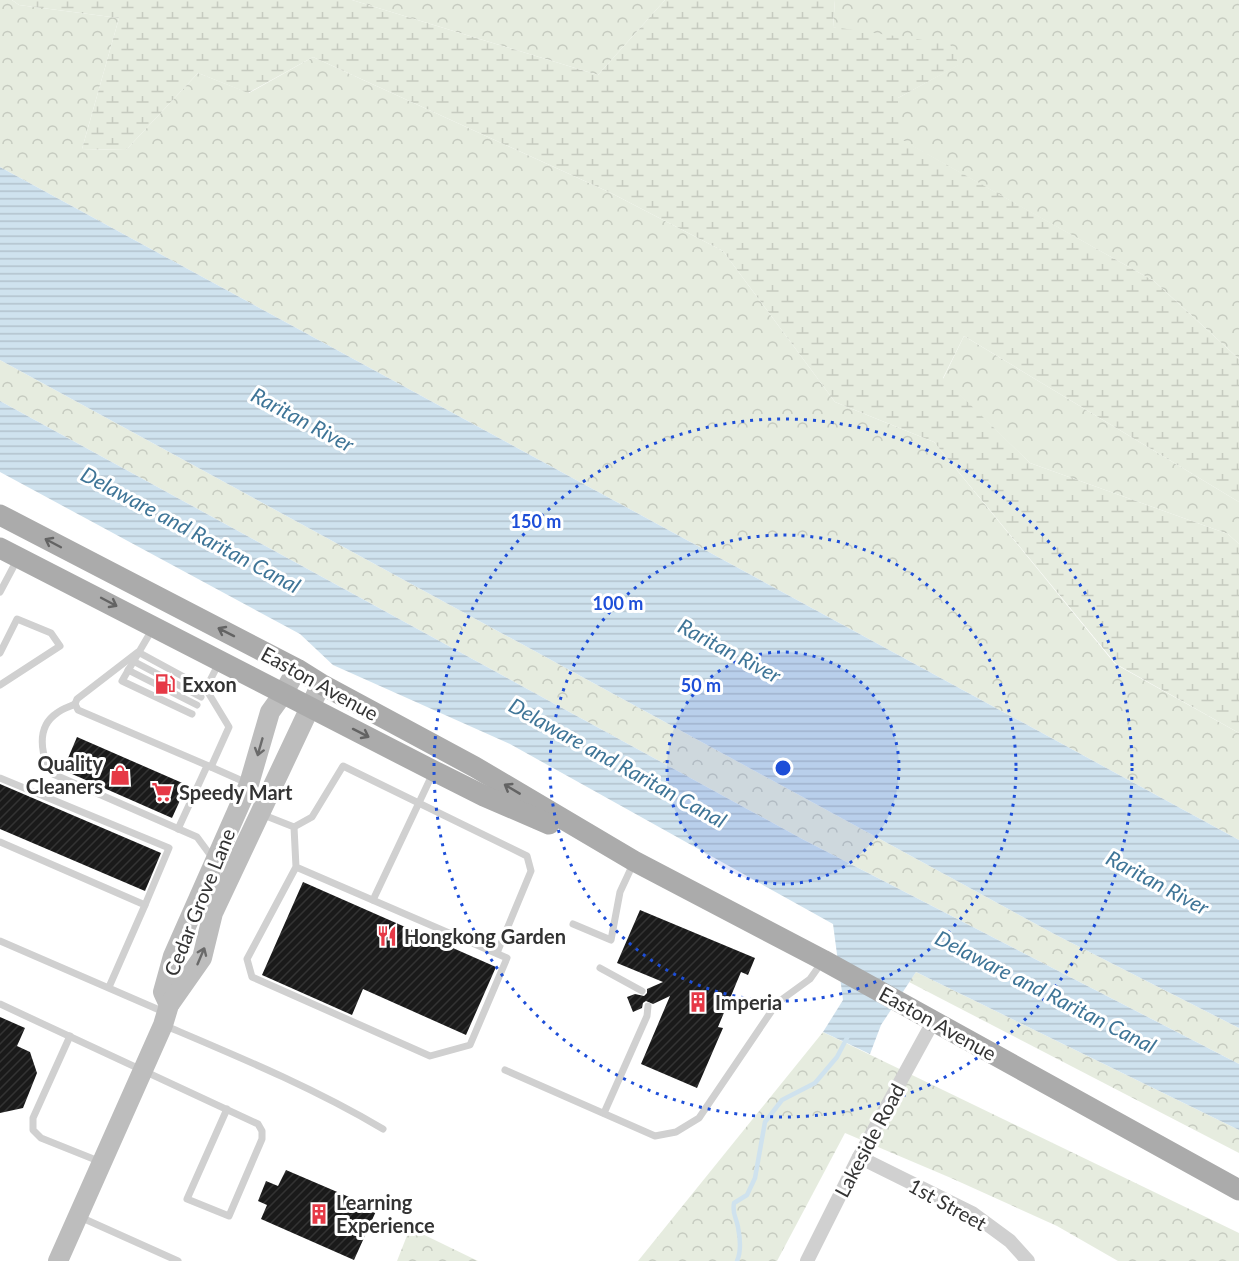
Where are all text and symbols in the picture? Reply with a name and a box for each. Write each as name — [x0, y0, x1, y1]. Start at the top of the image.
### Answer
water label: Raritan River — [247, 382, 359, 457]
water label: Delaware and Raritan Canal — [77, 461, 305, 598]
text: 150 m — [511, 510, 561, 532]
one-way arrow — [45, 537, 62, 549]
text: 100 m — [593, 592, 643, 614]
one-way arrow — [99, 597, 117, 608]
water label: Raritan River — [674, 613, 786, 688]
one-way arrow — [218, 626, 236, 638]
street label: Easton Avenue — [257, 641, 383, 725]
fuel station icon: Exxon — [153, 672, 177, 696]
place label: Exxon — [182, 672, 237, 696]
text: 50 m — [681, 674, 721, 696]
water label: Delaware and Raritan Canal — [505, 692, 731, 832]
one-way arrow — [352, 728, 370, 739]
one-way arrow — [254, 737, 265, 756]
place label: Quality Cleaners — [26, 751, 103, 798]
centre of rings — [773, 758, 793, 778]
shop icon: Quality Cleaners — [108, 763, 132, 787]
supermarket icon: Speedy Mart — [150, 780, 174, 804]
place label: Speedy Mart — [179, 780, 293, 804]
one-way arrow — [504, 783, 521, 795]
street label: Cedar Grove Lane — [158, 825, 240, 979]
water label: Raritan River — [1102, 845, 1214, 920]
restaurant icon: Hongkong Garden — [375, 924, 399, 948]
place label: Hongkong Garden — [404, 924, 566, 948]
water label: Delaware and Raritan Canal — [931, 924, 1161, 1058]
one-way arrow — [195, 947, 207, 965]
street label: Easton Avenue — [875, 981, 1001, 1065]
building icon: Imperia — [686, 990, 710, 1014]
place label: Imperia — [715, 990, 782, 1014]
street label: Lakeside Road — [829, 1079, 909, 1201]
street label: 1st Street — [905, 1173, 991, 1235]
place label: Learning Experience — [336, 1190, 435, 1237]
building icon: Learning Experience — [307, 1202, 331, 1226]

